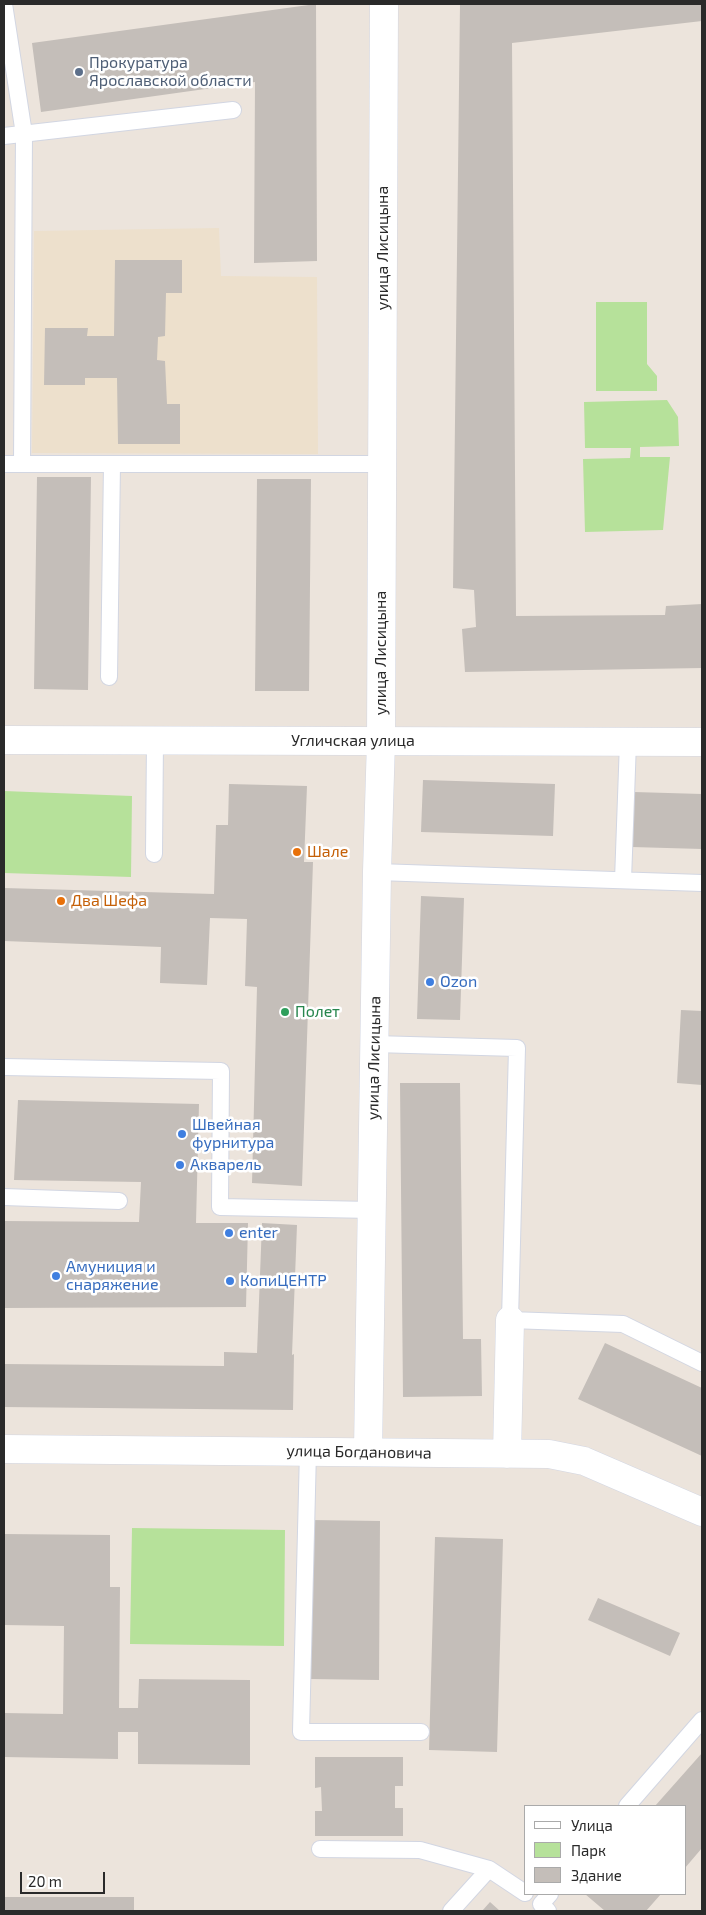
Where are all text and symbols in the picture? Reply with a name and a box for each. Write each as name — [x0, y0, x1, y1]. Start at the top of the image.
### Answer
place label: Прокуратура Ярославской области — [89, 53, 252, 91]
marker: Прокуратура Ярославской области — [73, 66, 85, 78]
street label: улица Лисицына — [373, 186, 393, 310]
street label: улица Лисицына — [371, 591, 391, 715]
street label: Угличская улица — [291, 731, 415, 751]
place label: Шале — [307, 842, 348, 862]
marker: Шале — [291, 846, 303, 858]
place label: Два Шефа — [71, 891, 147, 911]
marker: Два Шефа — [55, 895, 67, 907]
place label: Ozon — [440, 972, 477, 992]
marker: Ozon — [424, 976, 436, 988]
street label: улица Лисицына — [363, 996, 385, 1120]
place label: Полет — [295, 1002, 340, 1022]
marker: Полет — [279, 1006, 291, 1018]
place label: Швейная фурнитура — [192, 1115, 274, 1153]
marker: Швейная фурнитура — [176, 1128, 188, 1140]
place label: Акварель — [190, 1155, 261, 1175]
marker: Акварель — [174, 1159, 186, 1171]
place label: enter — [239, 1223, 278, 1243]
marker: enter — [223, 1227, 235, 1239]
place label: Амуниция и снаряжение — [66, 1257, 159, 1295]
marker: Амуниция и снаряжение — [50, 1270, 62, 1282]
place label: КопиЦЕНТР — [240, 1271, 327, 1291]
marker: КопиЦЕНТР — [224, 1275, 236, 1287]
street label: улица Богдановича — [286, 1441, 432, 1463]
legend — [524, 1805, 686, 1895]
text: Улица — [571, 1816, 613, 1834]
text: Парк — [571, 1841, 606, 1859]
scale bar — [22, 1862, 108, 1894]
text: Здание — [571, 1866, 622, 1884]
text: 20 m — [28, 1872, 62, 1890]

